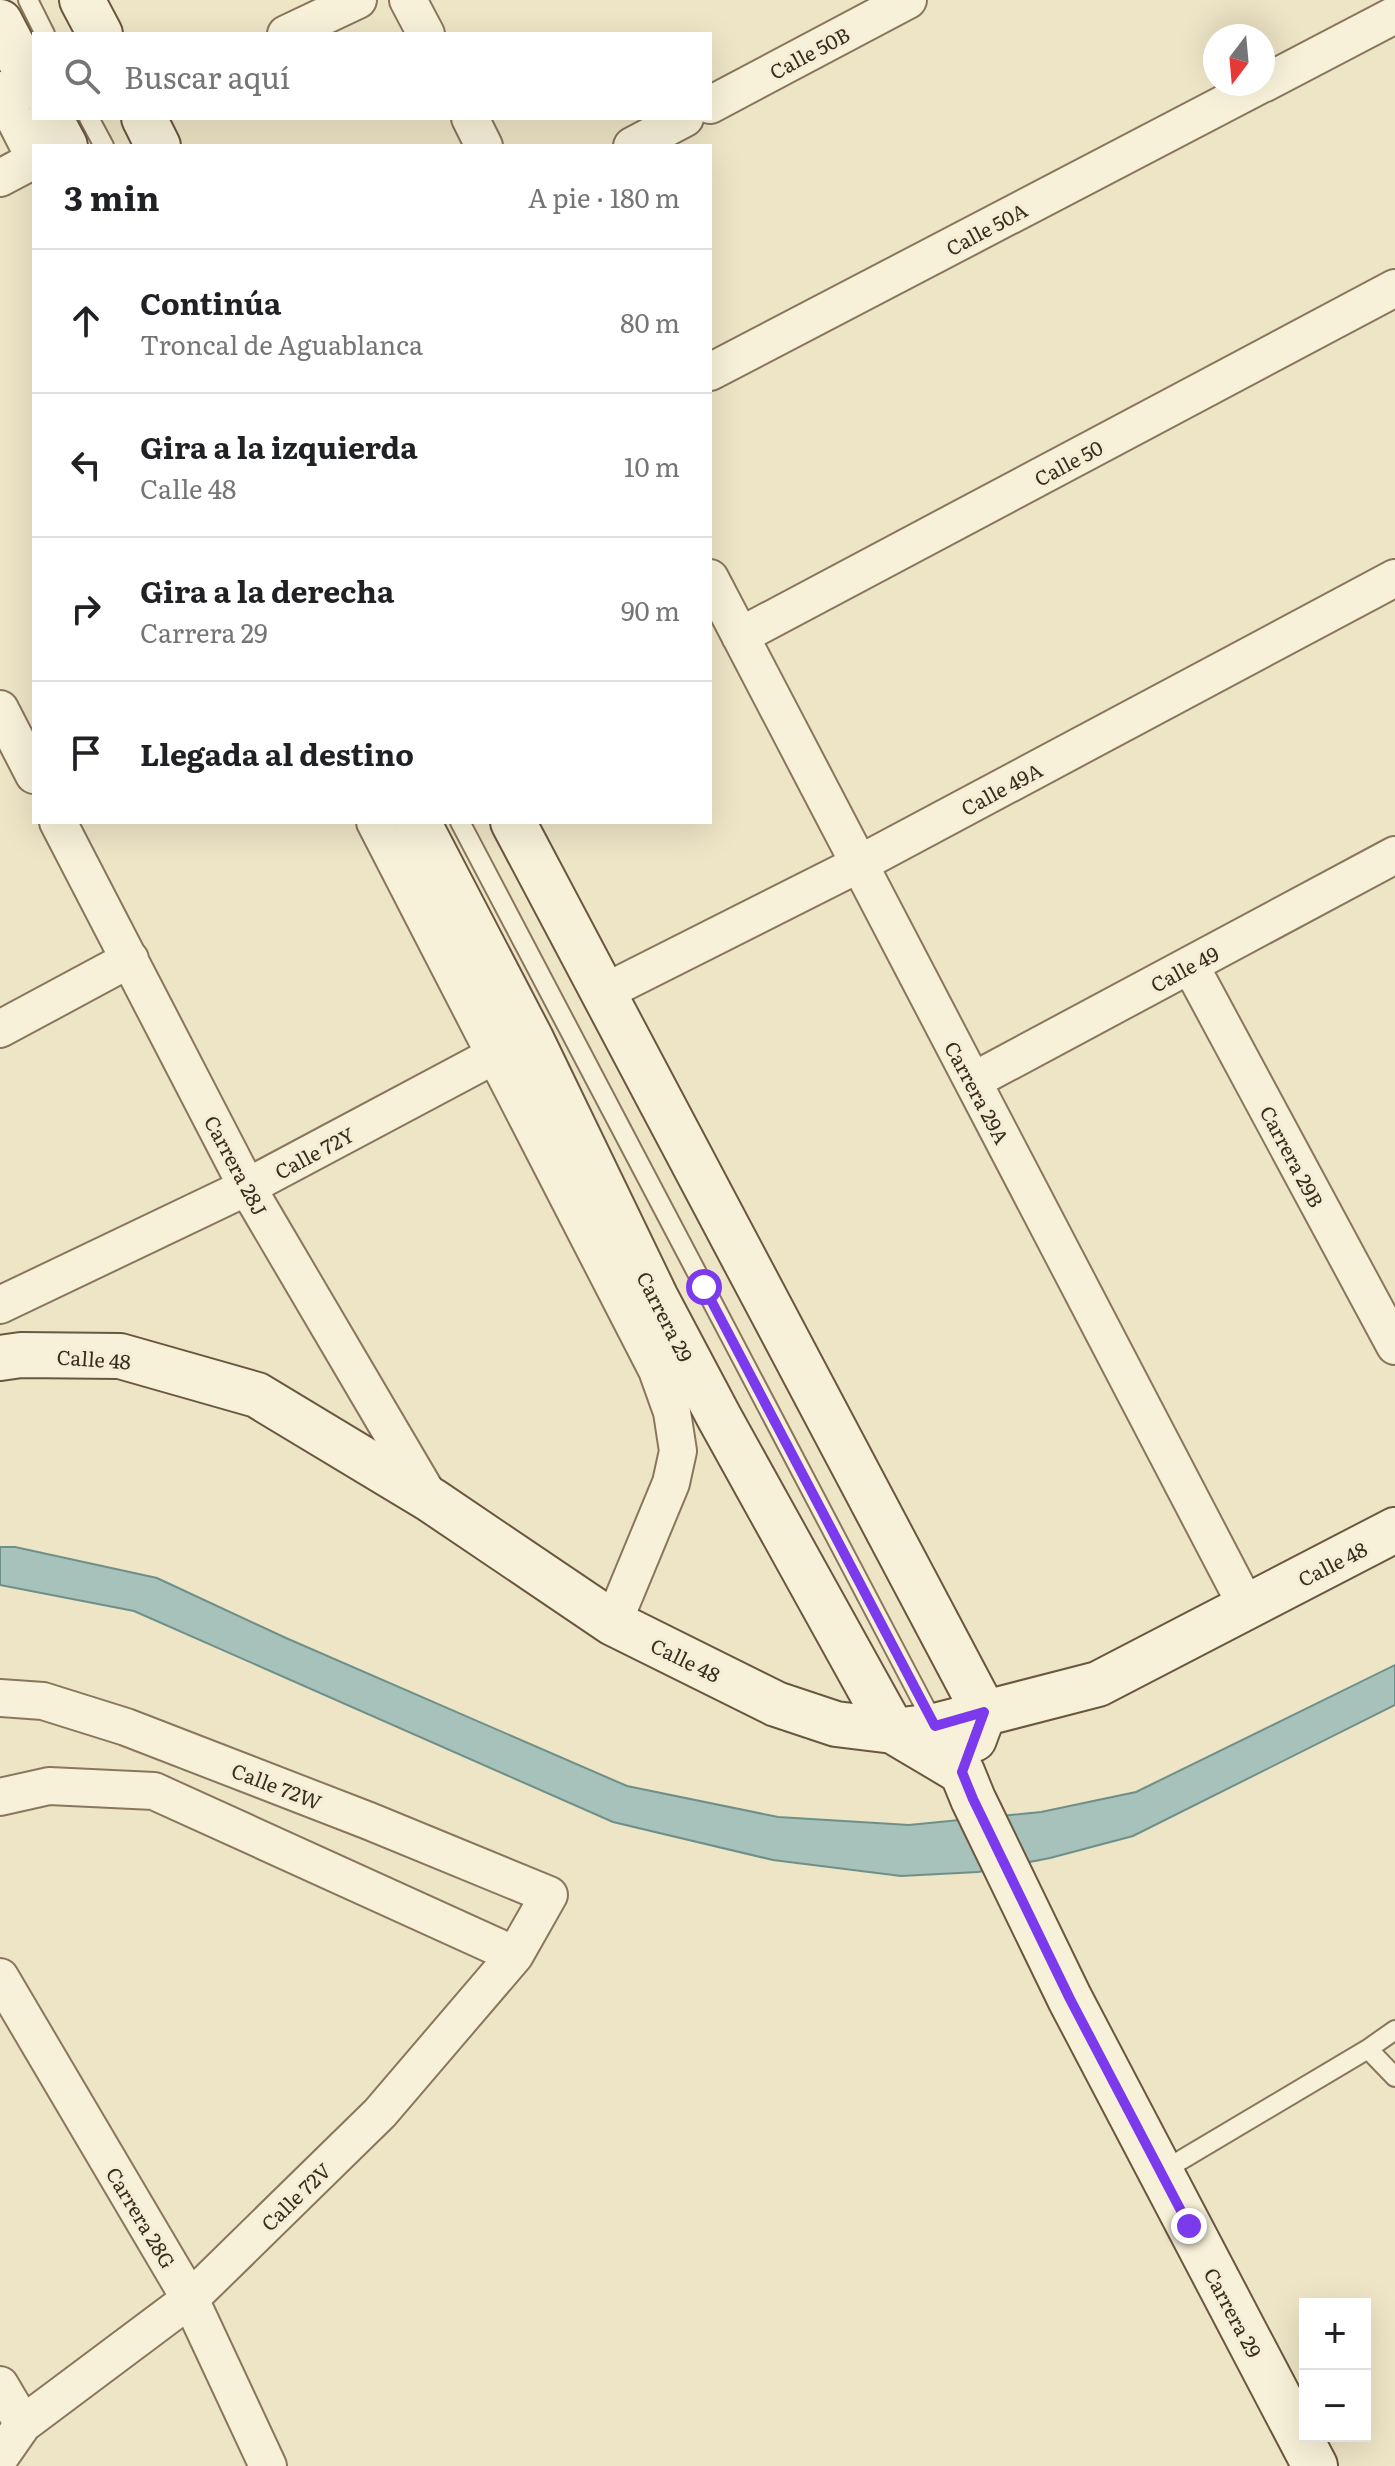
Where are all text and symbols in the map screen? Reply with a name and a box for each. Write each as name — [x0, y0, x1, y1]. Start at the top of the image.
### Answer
street label: Calle 50B — [764, 18, 854, 86]
north arrow — [1203, 24, 1275, 96]
search box — [32, 32, 712, 120]
icon: search — [60, 54, 104, 98]
text: Buscar aquí — [124, 54, 290, 98]
text: 3 min — [64, 171, 160, 221]
text: A pie · 180 m — [528, 177, 680, 216]
street label: Calle 50A — [940, 194, 1032, 262]
text: Continúa — [140, 280, 281, 324]
icon: ahead — [64, 299, 108, 343]
text: 80 m — [620, 302, 680, 341]
text: Troncal de Aguablanca — [140, 324, 423, 363]
text: Gira a la izquierda — [140, 424, 418, 468]
street label: Calle 50 — [1028, 431, 1108, 493]
icon: left — [64, 443, 108, 487]
text: 10 m — [624, 446, 680, 485]
text: Calle 48 — [140, 468, 236, 507]
text: Gira a la derecha — [140, 568, 394, 612]
icon: right — [64, 587, 108, 631]
text: 90 m — [621, 590, 680, 629]
text: Carrera 29 — [140, 612, 268, 651]
icon: arrive — [64, 731, 108, 775]
text: Llegada al destino — [140, 731, 414, 775]
street label: Calle 49A — [955, 754, 1047, 822]
street label: Calle 49 — [1144, 937, 1224, 999]
street label: Carrera 29A — [938, 1035, 1018, 1149]
street label: Carrera 29B — [1254, 1100, 1332, 1212]
street label: Carrera 28J — [198, 1109, 276, 1221]
street label: Calle 72Y — [269, 1118, 359, 1186]
street label: Carrera 29 — [630, 1265, 702, 1367]
route start — [686, 1269, 722, 1305]
street label: Calle 48 — [56, 1340, 132, 1376]
street label: Calle 48 — [1292, 1533, 1372, 1593]
street label: Calle 48 — [646, 1629, 726, 1689]
street label: Calle 72W — [228, 1754, 327, 1816]
street label: Calle 72V — [253, 2155, 337, 2237]
street label: Carrera 28G — [100, 2161, 184, 2273]
route end — [1171, 2208, 1207, 2244]
street label: Carrera 29 — [1198, 2262, 1270, 2362]
map controls — [1299, 2298, 1371, 2442]
button: + — [1299, 2298, 1371, 2370]
button: − — [1299, 2370, 1371, 2442]

